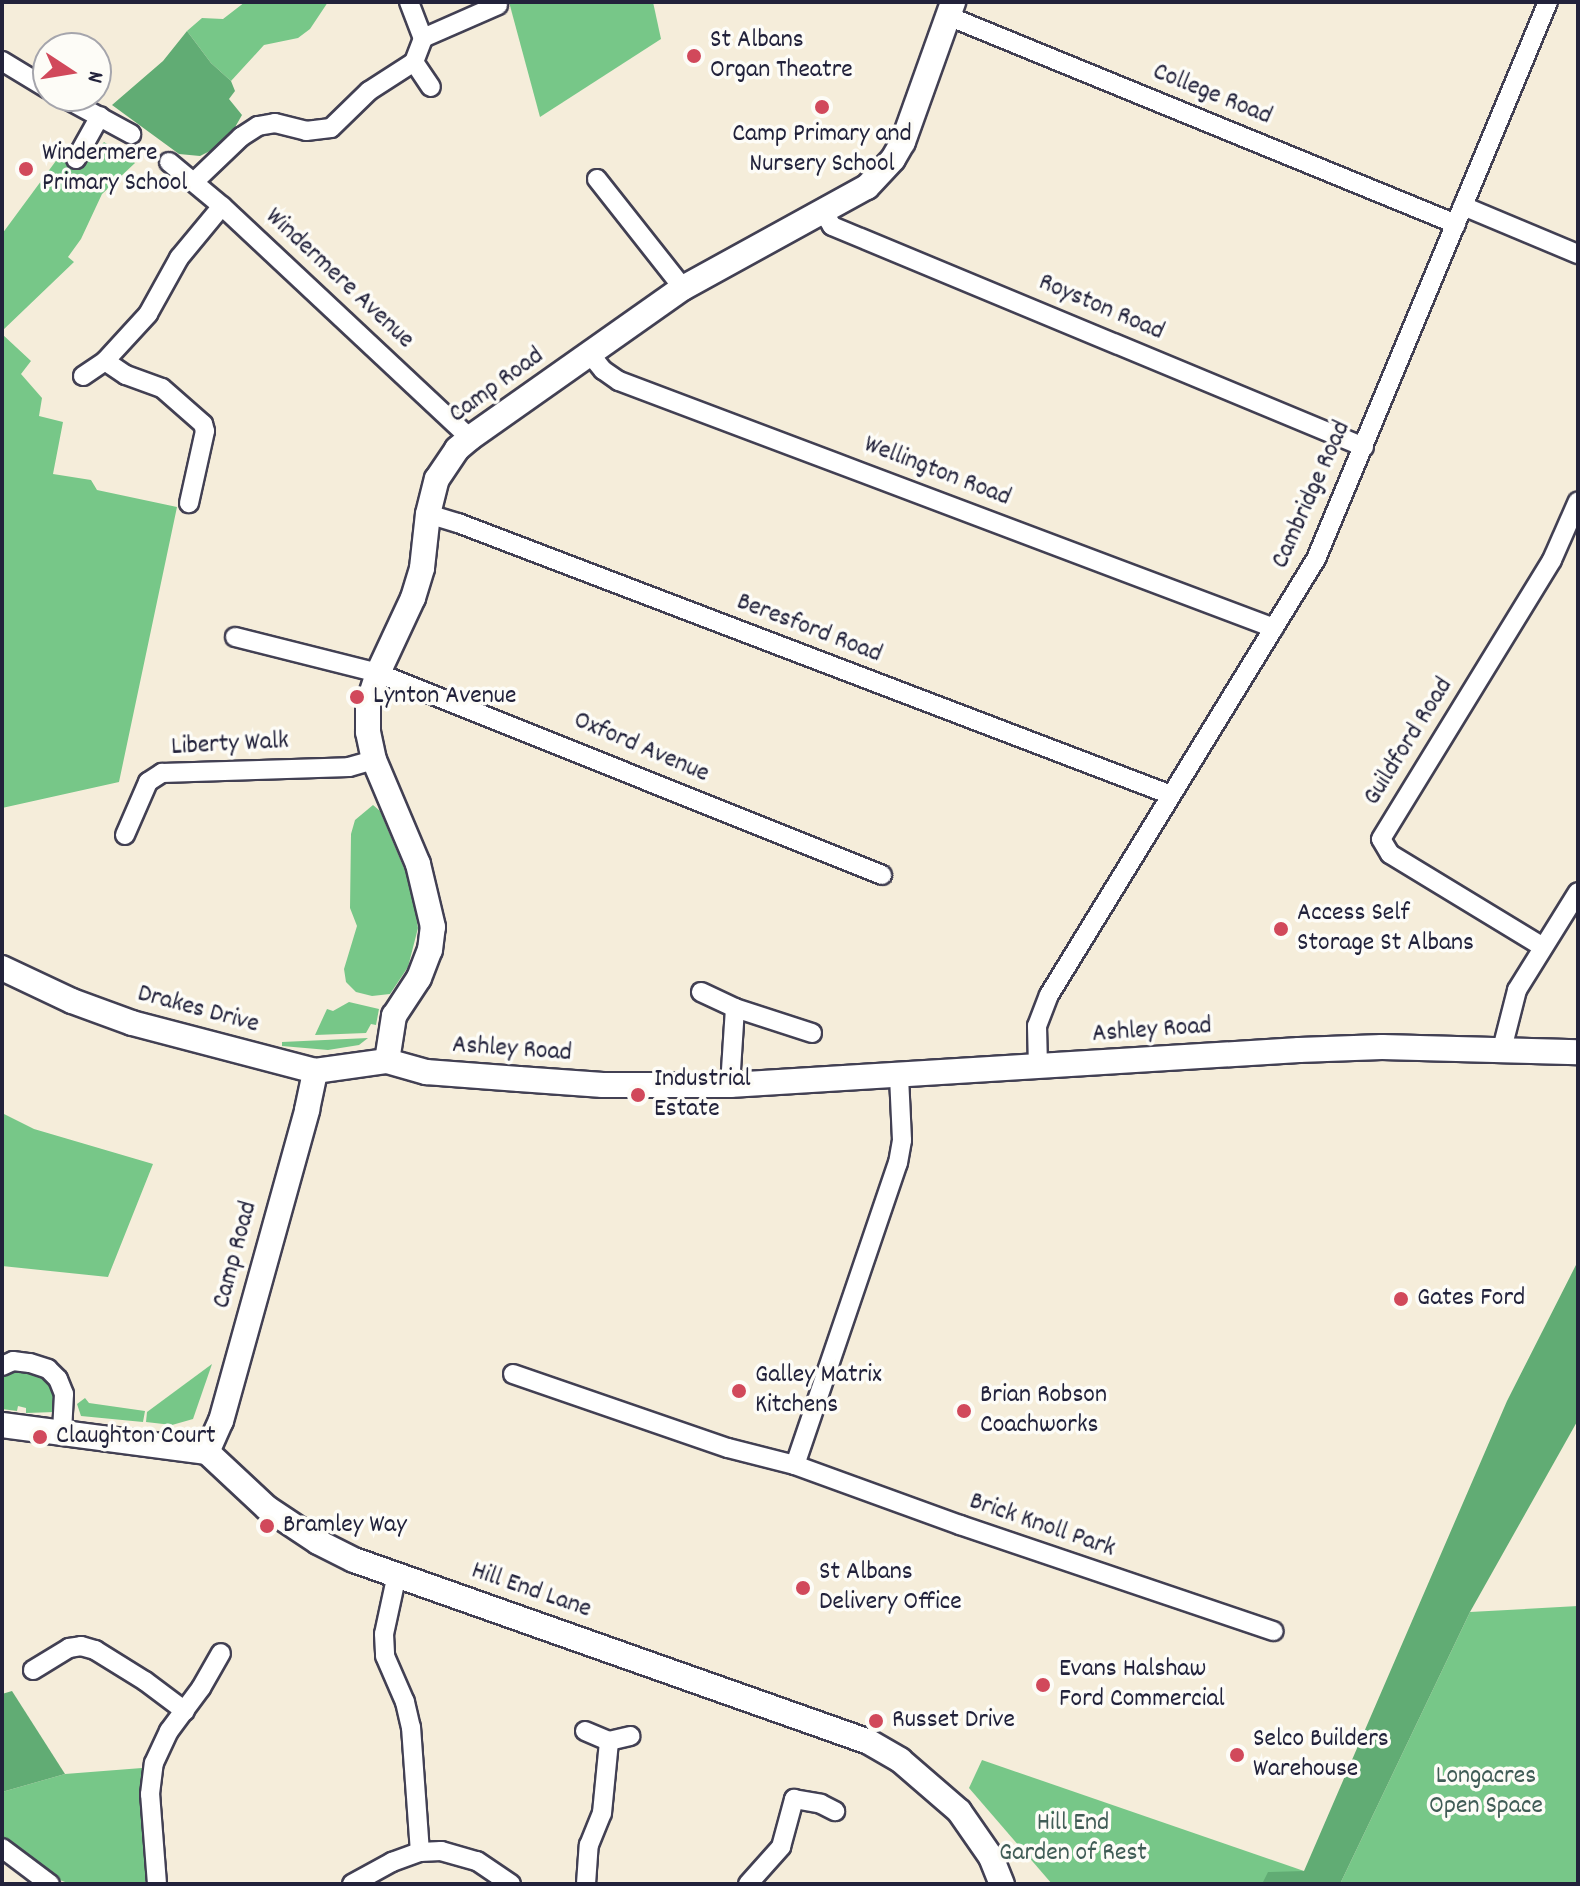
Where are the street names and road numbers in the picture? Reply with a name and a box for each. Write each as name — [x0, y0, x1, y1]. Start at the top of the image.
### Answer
street label: College Road — [1148, 57, 1276, 133]
street label: Windermere Avenue — [258, 202, 420, 356]
street label: Royston Road — [1033, 268, 1169, 348]
street label: Camp Road — [444, 341, 550, 431]
street label: Cambridge Road — [1266, 416, 1358, 574]
street label: Wellington Road — [859, 430, 1015, 514]
street label: Beresford Road — [732, 587, 886, 671]
street label: Guildford Road — [1357, 672, 1461, 812]
street label: Oxford Avenue — [569, 705, 713, 791]
street label: Liberty Walk — [170, 726, 290, 764]
street label: Drakes Drive — [134, 979, 262, 1041]
street label: Ashley Road — [1091, 1011, 1213, 1051]
street label: Ashley Road — [451, 1030, 573, 1070]
street label: Camp Road — [207, 1198, 265, 1312]
street label: Brick Knoll Park — [965, 1487, 1119, 1565]
street label: Hill End Lane — [467, 1556, 595, 1626]

